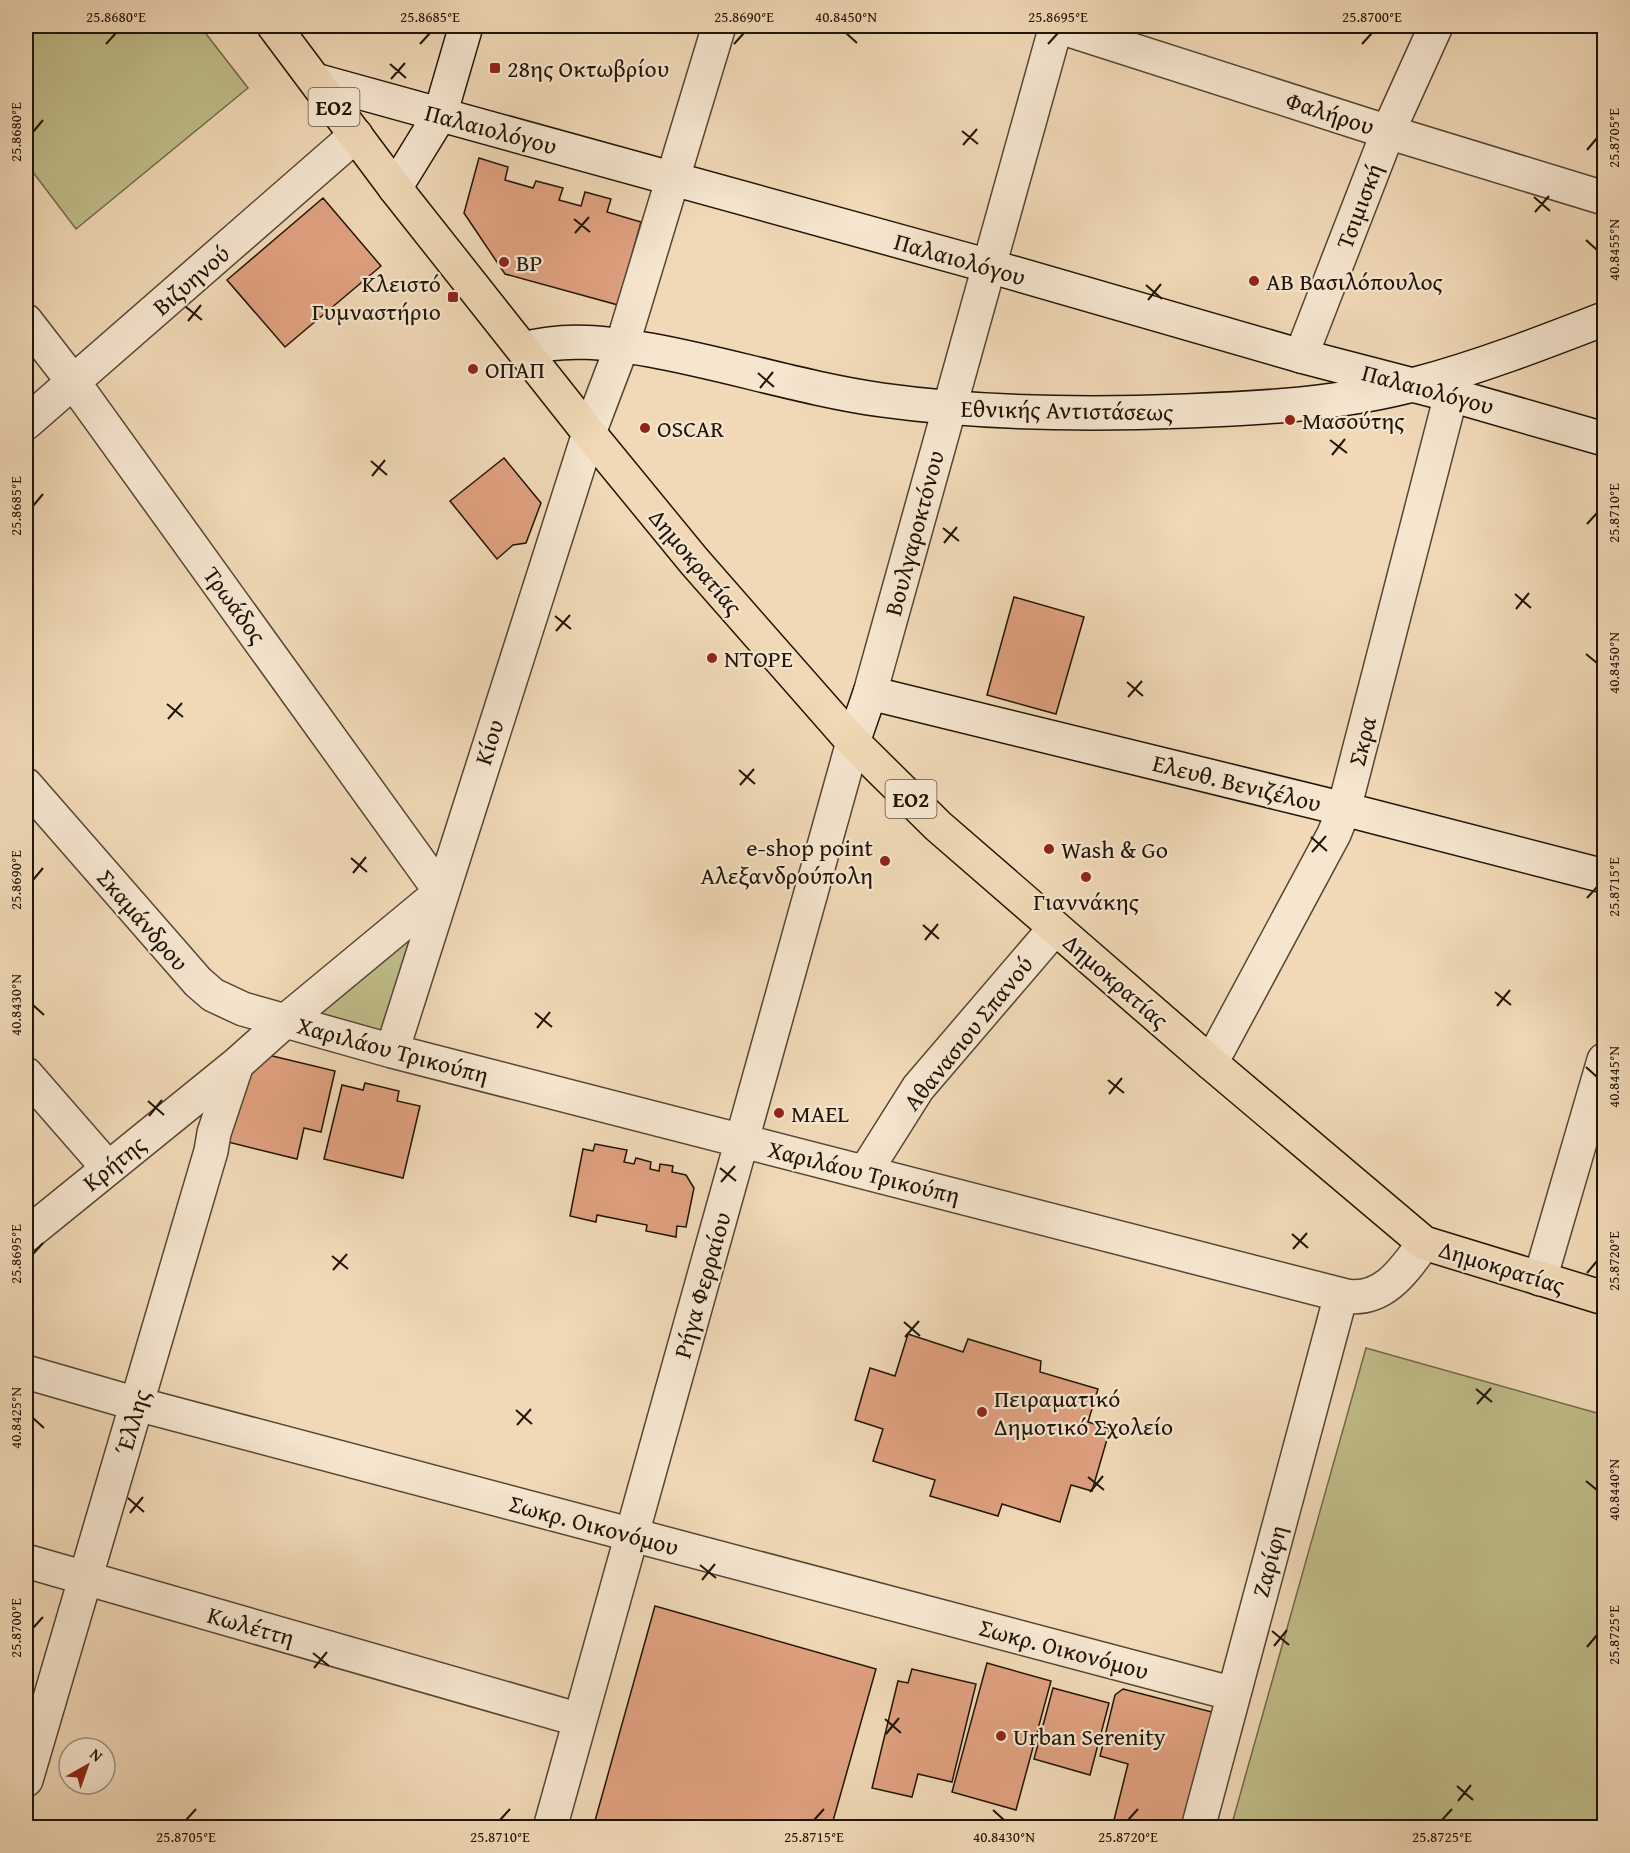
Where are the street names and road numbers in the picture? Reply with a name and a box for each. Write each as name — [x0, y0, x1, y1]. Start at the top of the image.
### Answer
street label: Φαλήρου — [1281, 82, 1379, 144]
road number: ΕΟ2 — [308, 88, 360, 126]
street label: Παλαιολόγου — [421, 95, 561, 163]
street label: Τσιμισκή — [1327, 158, 1391, 254]
street label: Παλαιολόγου — [890, 224, 1030, 294]
street label: Βιζυηνού — [145, 236, 237, 324]
street label: Παλαιολόγου — [1358, 355, 1498, 423]
street label: Εθνικής Αντιστάσεως — [960, 391, 1174, 429]
street label: Βουλγαροκτόνου — [875, 446, 953, 620]
street label: Δημοκρατίας — [641, 501, 751, 623]
street label: Τρωάδος — [195, 559, 275, 651]
street label: Σκρα — [1339, 712, 1385, 770]
street label: Κίου — [465, 715, 513, 769]
street label: Ελευθ. Βενιζέλου — [1149, 745, 1325, 821]
road number: ΕΟ2 — [886, 780, 936, 818]
street label: Σκαμάνδρου — [89, 861, 197, 979]
street label: Δημοκρατίας — [1056, 925, 1176, 1037]
street label: Αθανασιου Σπανού — [895, 948, 1041, 1118]
street label: Χαριλάου Τρικούπη — [294, 1008, 492, 1092]
street label: Κρήτης — [75, 1127, 153, 1199]
street label: Χαριλάου Τρικούπη — [764, 1131, 964, 1213]
street label: Ρήγα Φερραίου — [664, 1208, 740, 1362]
street label: Δημοκρατίας — [1435, 1231, 1569, 1303]
street label: Έλλης — [106, 1385, 158, 1459]
street label: Σωκρ. Οικονόμου — [505, 1486, 683, 1564]
street label: Ζαρίφη — [1243, 1521, 1295, 1601]
street label: Κωλέττη — [203, 1597, 299, 1655]
street label: Σωκρ. Οικονόμου — [975, 1610, 1153, 1688]

